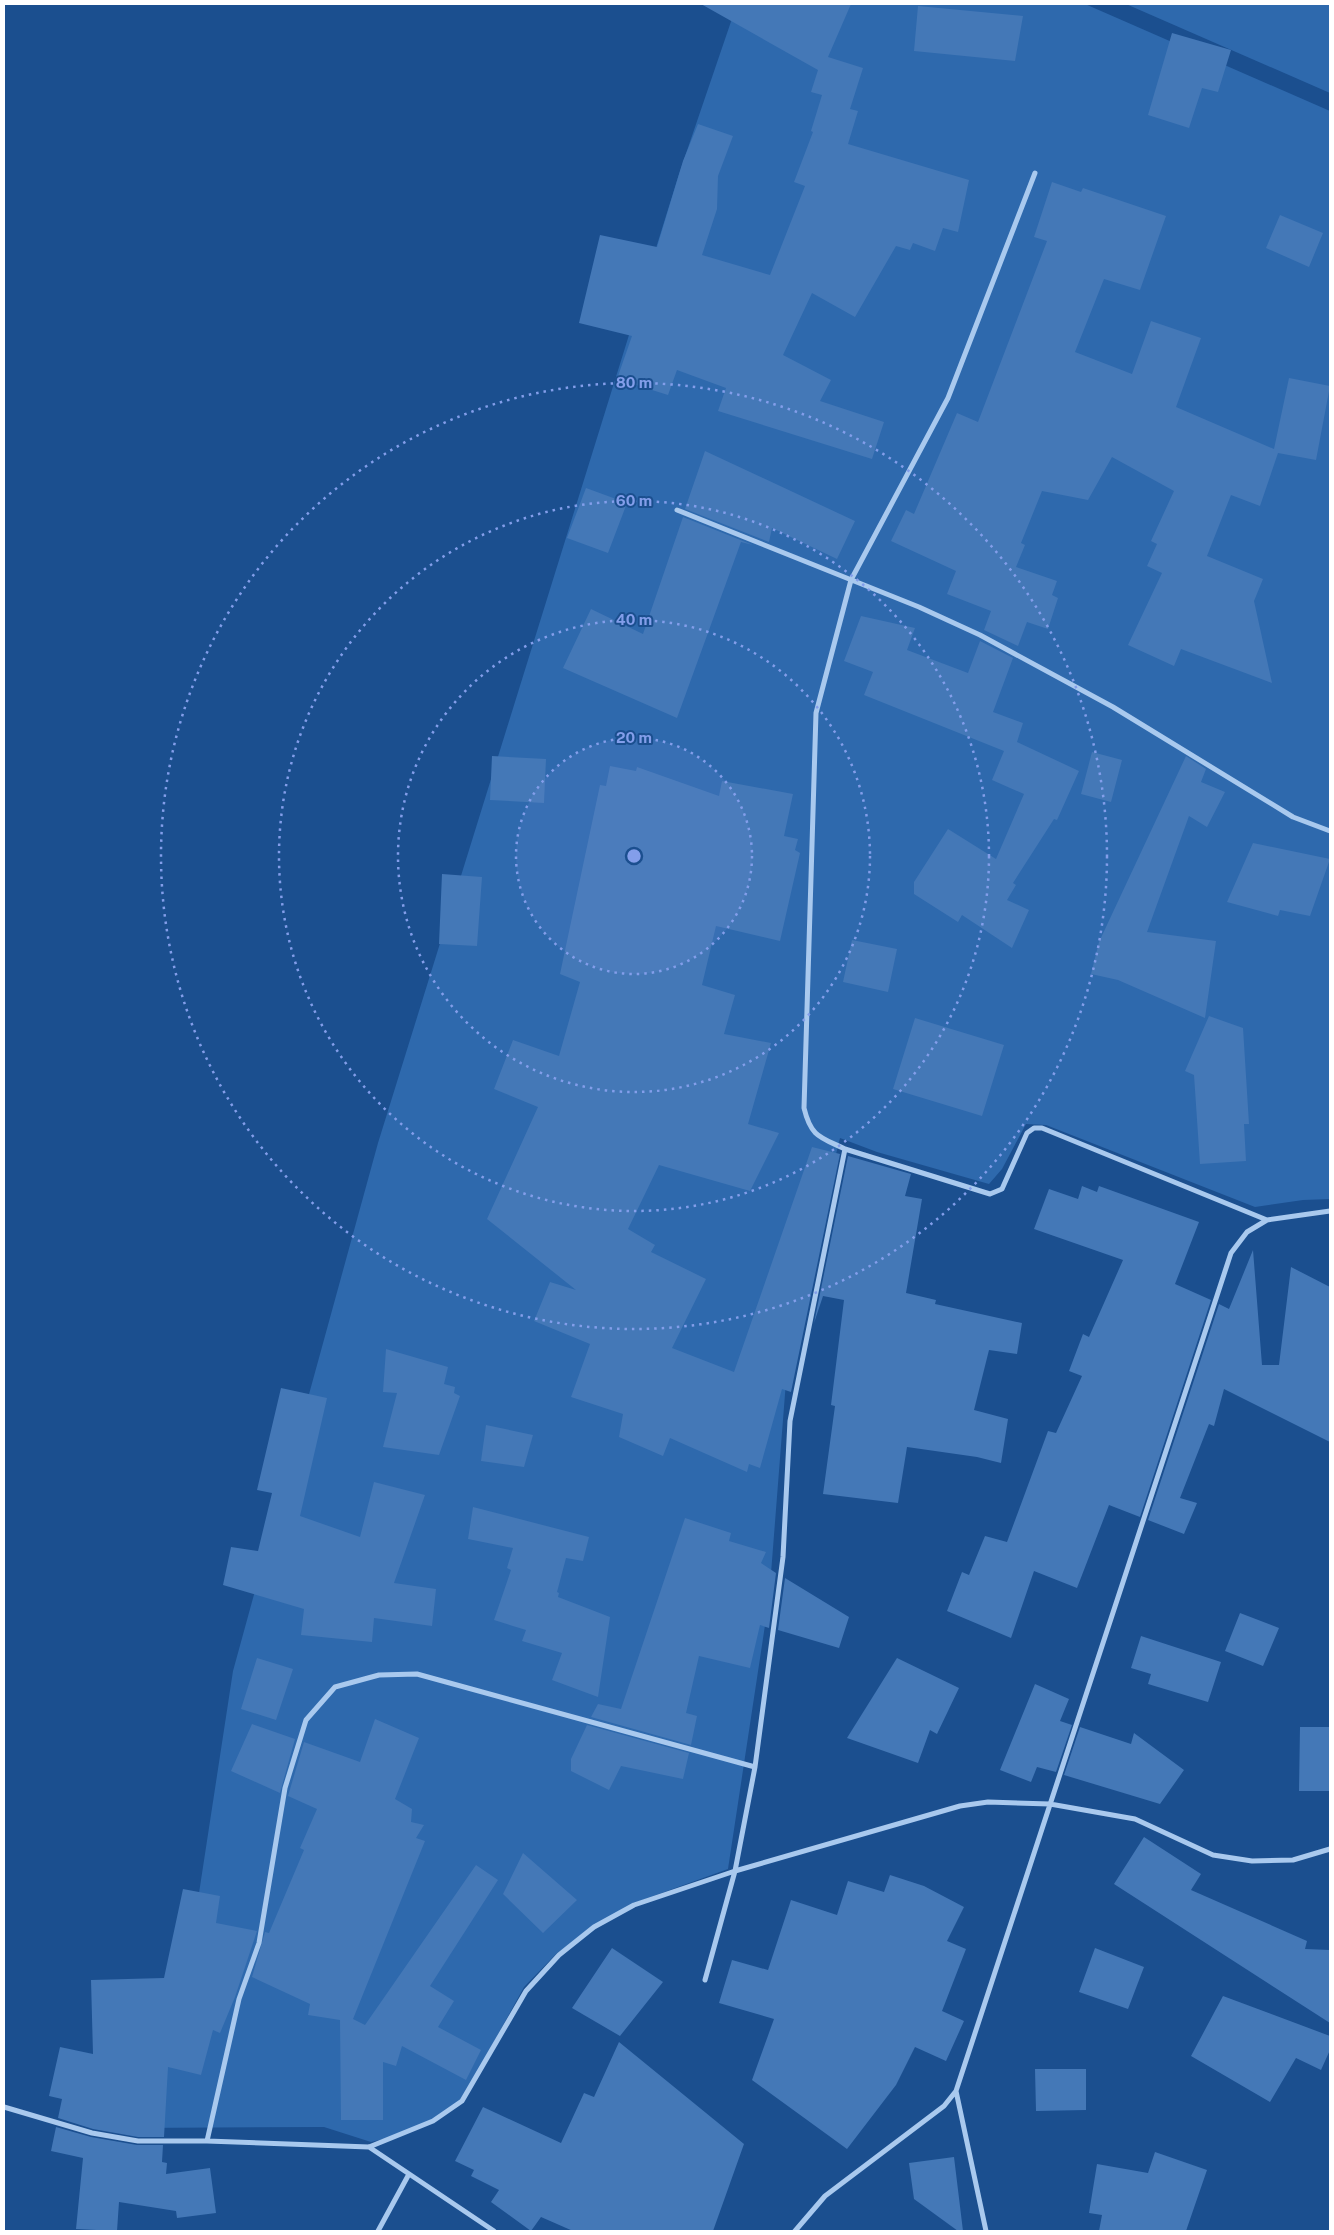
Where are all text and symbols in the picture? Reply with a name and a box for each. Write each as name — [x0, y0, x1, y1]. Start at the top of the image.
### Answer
text: 80 m — [616, 374, 652, 391]
text: 60 m — [616, 492, 652, 509]
text: 40 m — [616, 611, 652, 628]
text: 20 m — [616, 729, 652, 746]
centre of rings — [625, 847, 643, 865]

